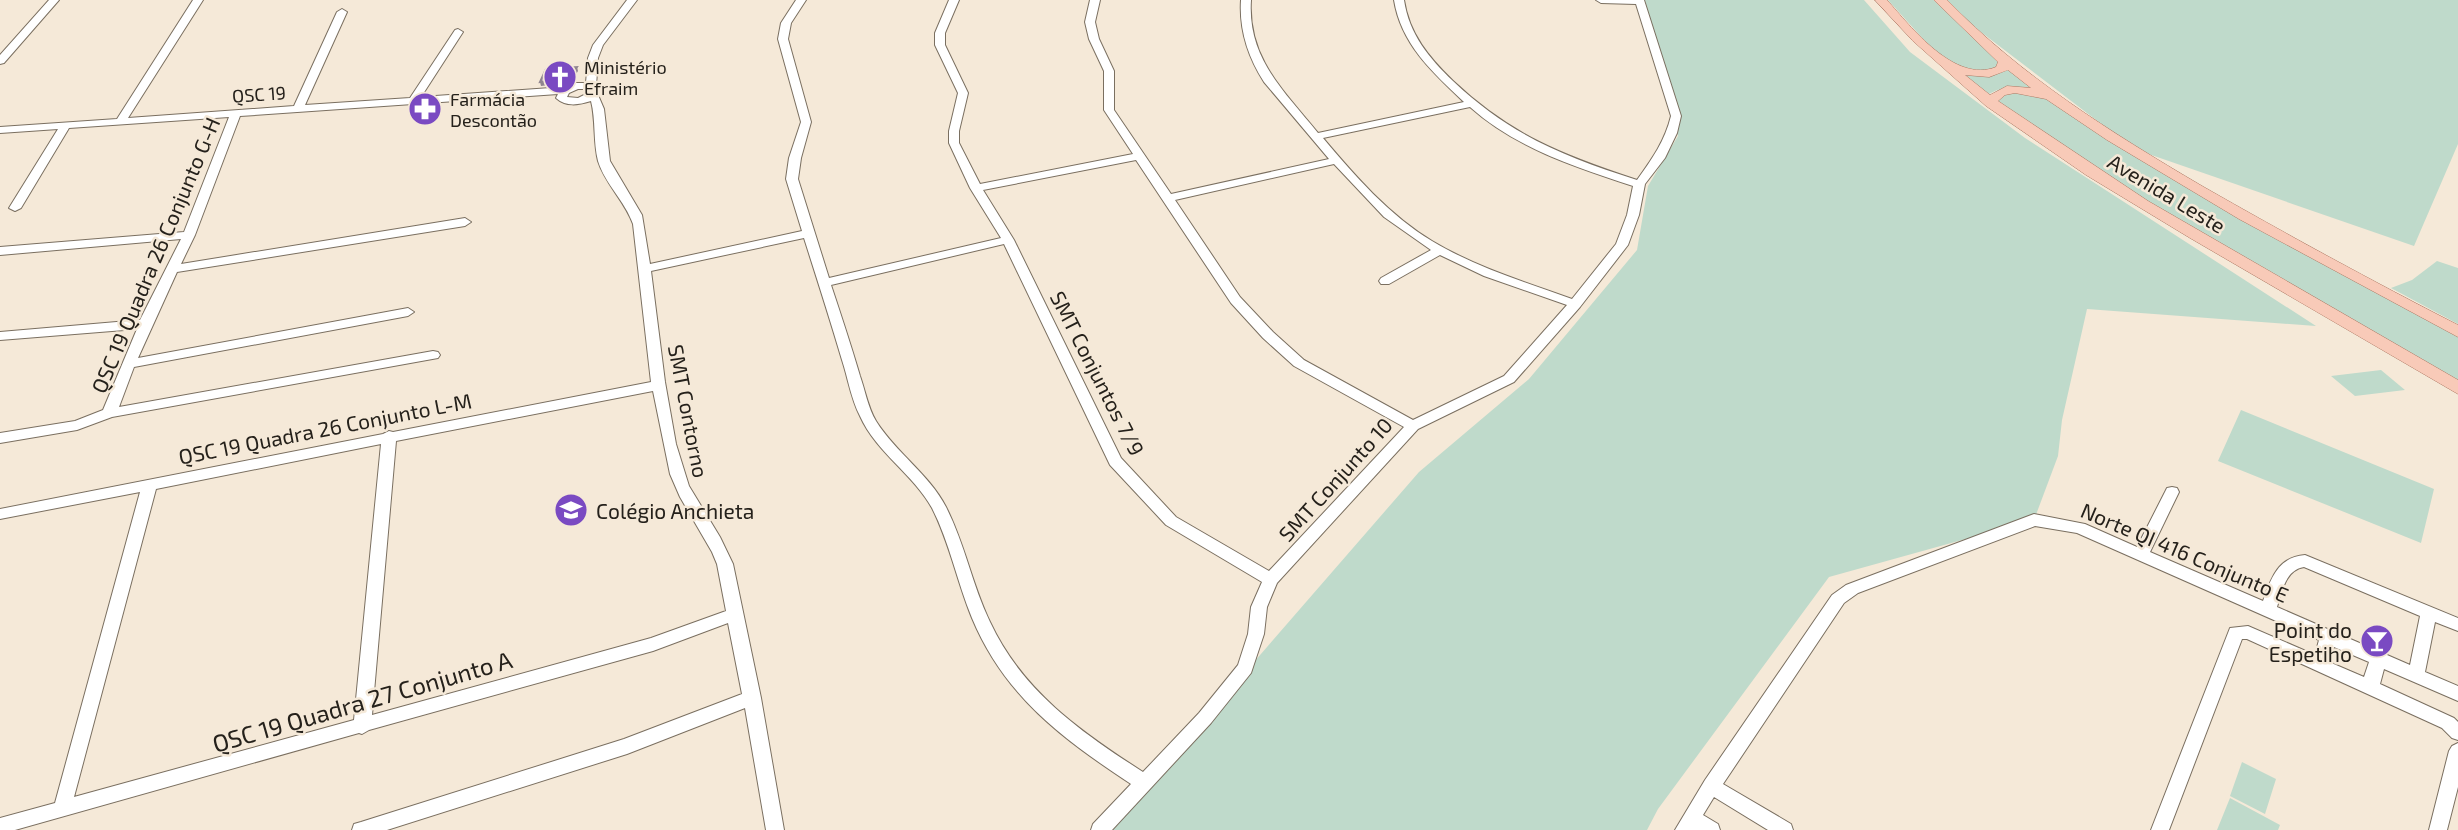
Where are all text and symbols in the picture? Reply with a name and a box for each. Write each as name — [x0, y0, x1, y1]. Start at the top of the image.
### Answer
place label: Ministério Efraim — [584, 56, 667, 99]
church icon: Ministério Efraim — [541, 58, 579, 96]
street label: QSC 19 — [231, 81, 287, 107]
place label: Farmácia Descontão — [450, 88, 537, 131]
pharmacy icon: Farmácia Descontão — [406, 90, 444, 128]
street label: QSC 19 Quadra 26 Conjunto G-H — [85, 113, 225, 397]
street label: Avenida Leste — [2104, 148, 2230, 238]
street label: SMT Conjuntos 7/9 — [1045, 287, 1150, 460]
street label: SMT Contorno — [664, 342, 714, 480]
street label: QSC 19 Quadra 26 Conjunto L-M — [176, 387, 474, 470]
street label: SMT Conjunto 10 — [1273, 412, 1398, 547]
school or university icon: Colégio Anchieta — [552, 491, 590, 529]
street label: Norte QI 416 Conjunto E — [2077, 497, 2293, 608]
place label: Colégio Anchieta — [596, 498, 754, 523]
place label: Point do Espetiho — [2269, 617, 2352, 666]
bar icon: Point do Espetiho — [2358, 622, 2396, 660]
street label: QSC 19 Quadra 27 Conjunto A — [209, 644, 515, 758]

